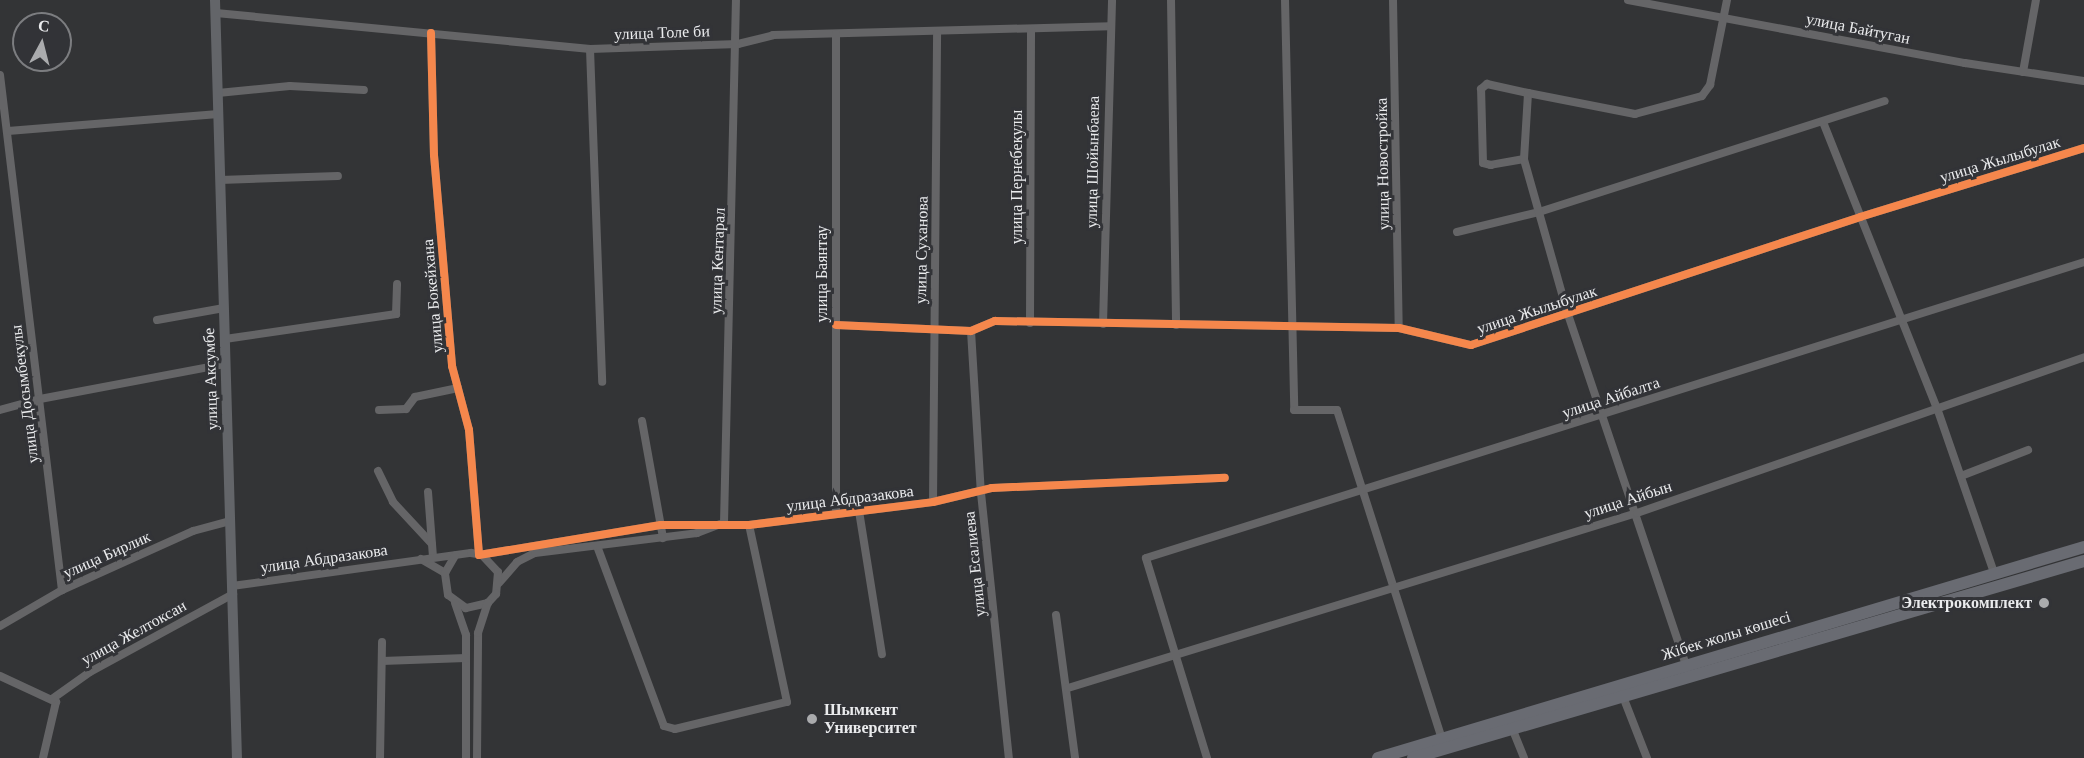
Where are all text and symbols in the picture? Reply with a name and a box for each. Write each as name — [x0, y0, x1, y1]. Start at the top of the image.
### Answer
street label: улица Байтуган — [1804, 10, 1912, 48]
north arrow — [12, 12, 72, 72]
text: С — [37, 16, 51, 35]
street label: улица Толе би — [614, 22, 710, 44]
street label: улица Шойынбаева — [1082, 96, 1104, 228]
street label: улица Новостройка — [1372, 98, 1394, 230]
street label: улица Пернебекулы — [1007, 110, 1027, 244]
street label: улица Жылыбулак — [1937, 133, 2063, 187]
street label: улица Суханова — [911, 196, 933, 304]
street label: улица Кентарал — [707, 207, 729, 315]
street label: улица Баянтау — [812, 225, 832, 323]
street label: улица Бокейхана — [418, 238, 448, 354]
street label: улица Жылыбулак — [1475, 282, 1599, 338]
street label: улица Досымбекулы — [7, 324, 43, 464]
street label: улица Аксумбе — [200, 328, 222, 430]
street label: улица Айбалта — [1560, 373, 1662, 423]
street label: улица Айбын — [1582, 477, 1674, 523]
street label: улица Абдразакова — [785, 482, 915, 516]
street label: улица Есалиева — [960, 510, 990, 618]
street label: улица Бирлик — [60, 527, 154, 583]
street label: улица Абдразакова — [259, 541, 389, 577]
place label: Электрокомплект — [1901, 593, 2032, 613]
street label: улица Желтоксан — [78, 596, 190, 670]
marker: Электрокомплект — [2037, 596, 2051, 610]
street label: Жібек жолы көшесі — [1659, 607, 1793, 665]
place label: Шымкент Университет — [824, 700, 917, 738]
marker: Шымкент Университет — [805, 712, 819, 726]

